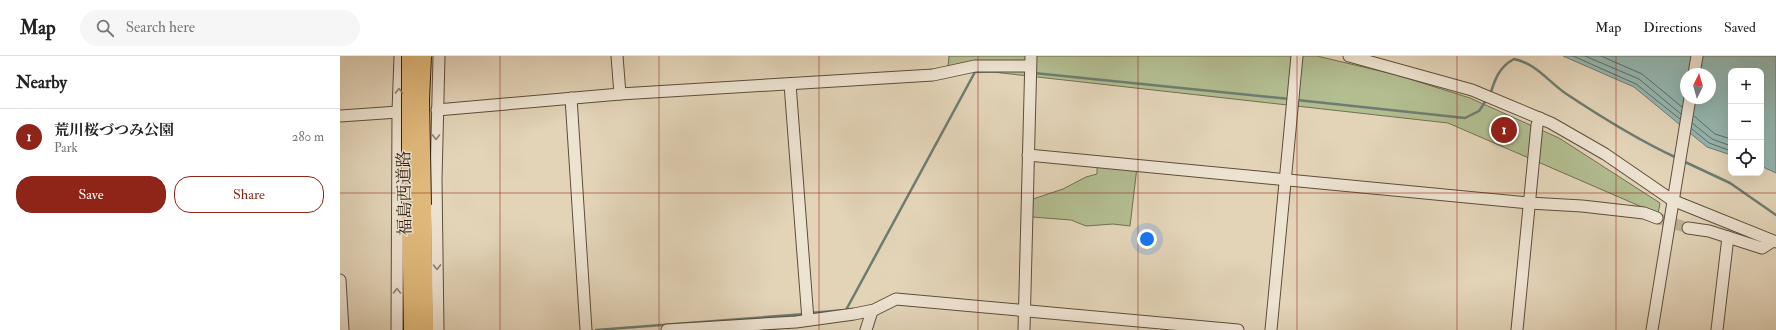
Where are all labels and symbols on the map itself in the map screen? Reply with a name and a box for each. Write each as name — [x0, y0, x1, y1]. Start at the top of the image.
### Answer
north arrow — [1680, 68, 1716, 104]
one-way arrow — [395, 88, 403, 94]
pin: 1 — [1491, 115, 1517, 145]
one-way arrow — [432, 134, 441, 140]
street label: 福島西道路 — [393, 150, 416, 236]
your location — [1137, 229, 1157, 249]
one-way arrow — [433, 264, 441, 270]
one-way arrow — [393, 288, 401, 294]

